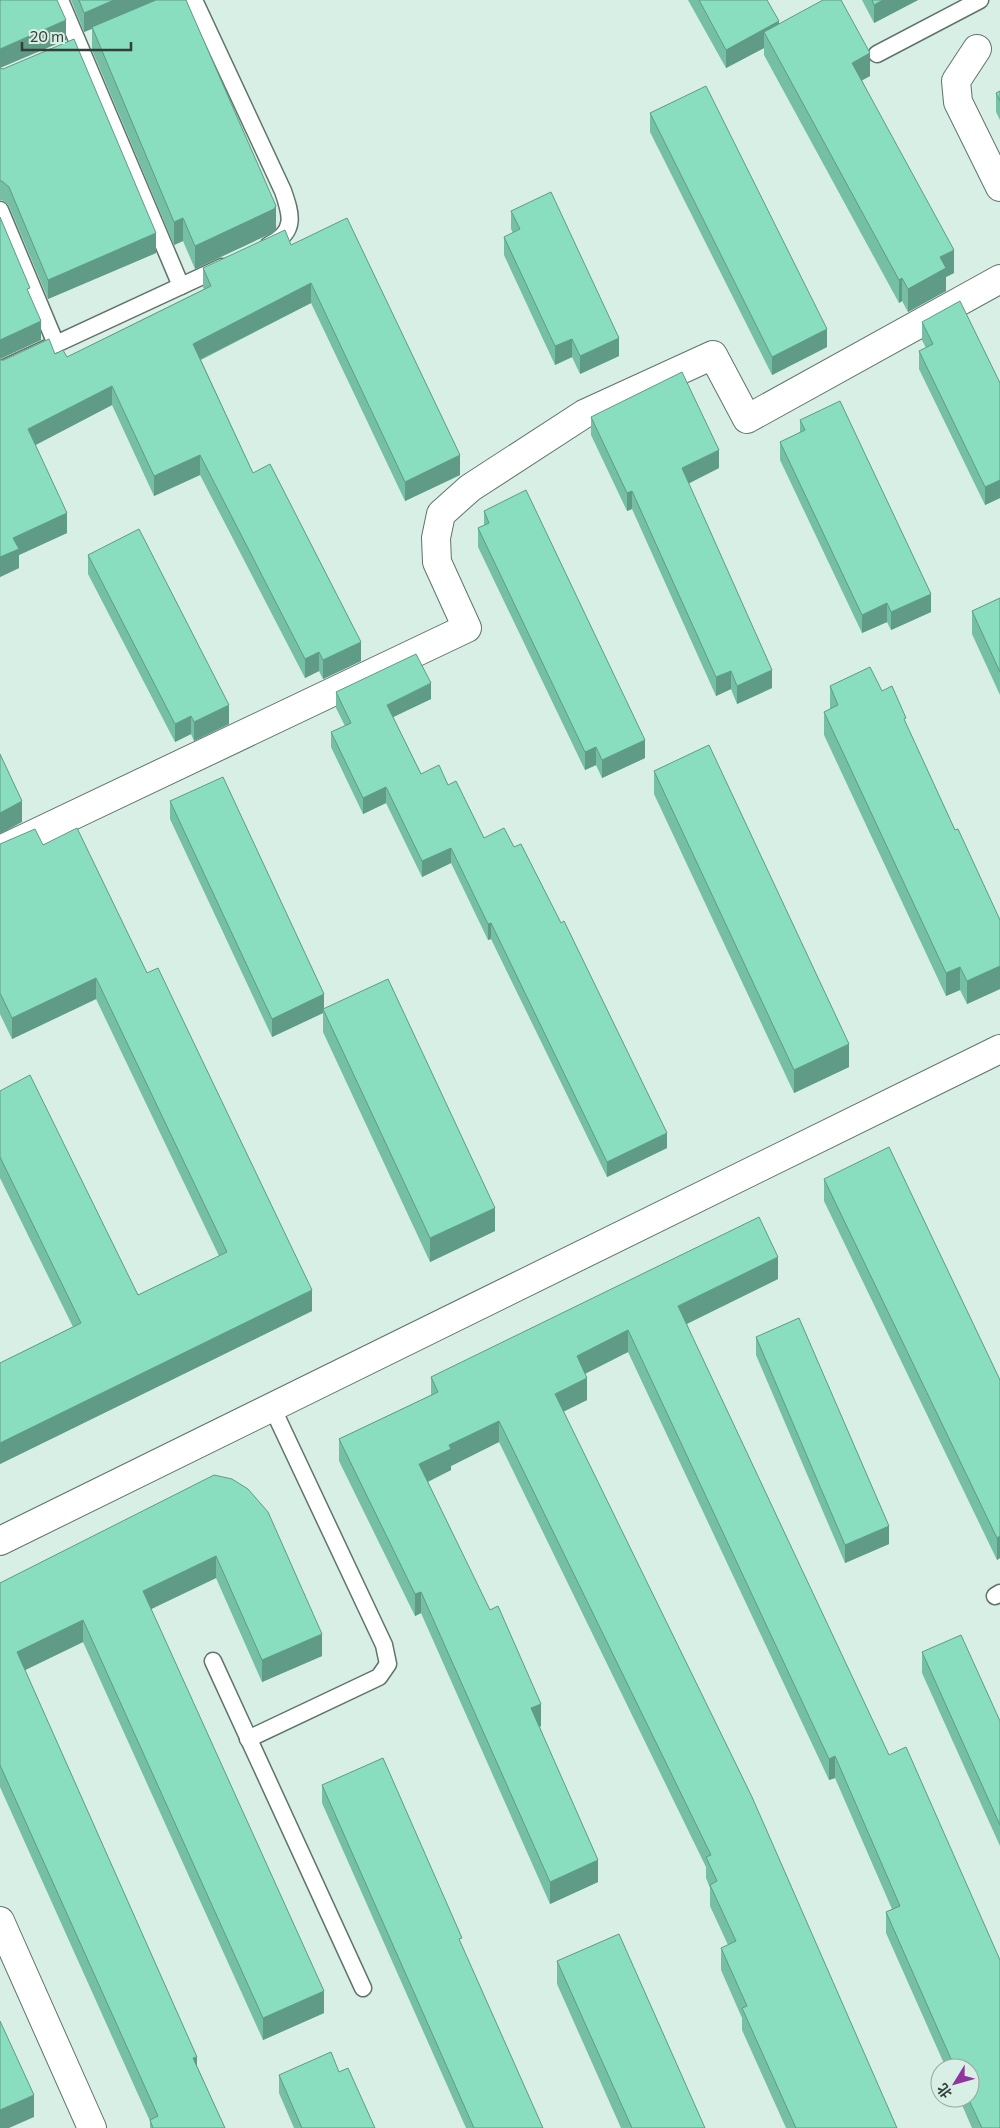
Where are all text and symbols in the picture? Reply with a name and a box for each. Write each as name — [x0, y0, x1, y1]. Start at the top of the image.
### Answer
scale bar — [22, 20, 131, 52]
text: 20 m — [30, 27, 64, 45]
north arrow — [930, 2058, 980, 2108]
text: 北 — [933, 2080, 955, 2102]

